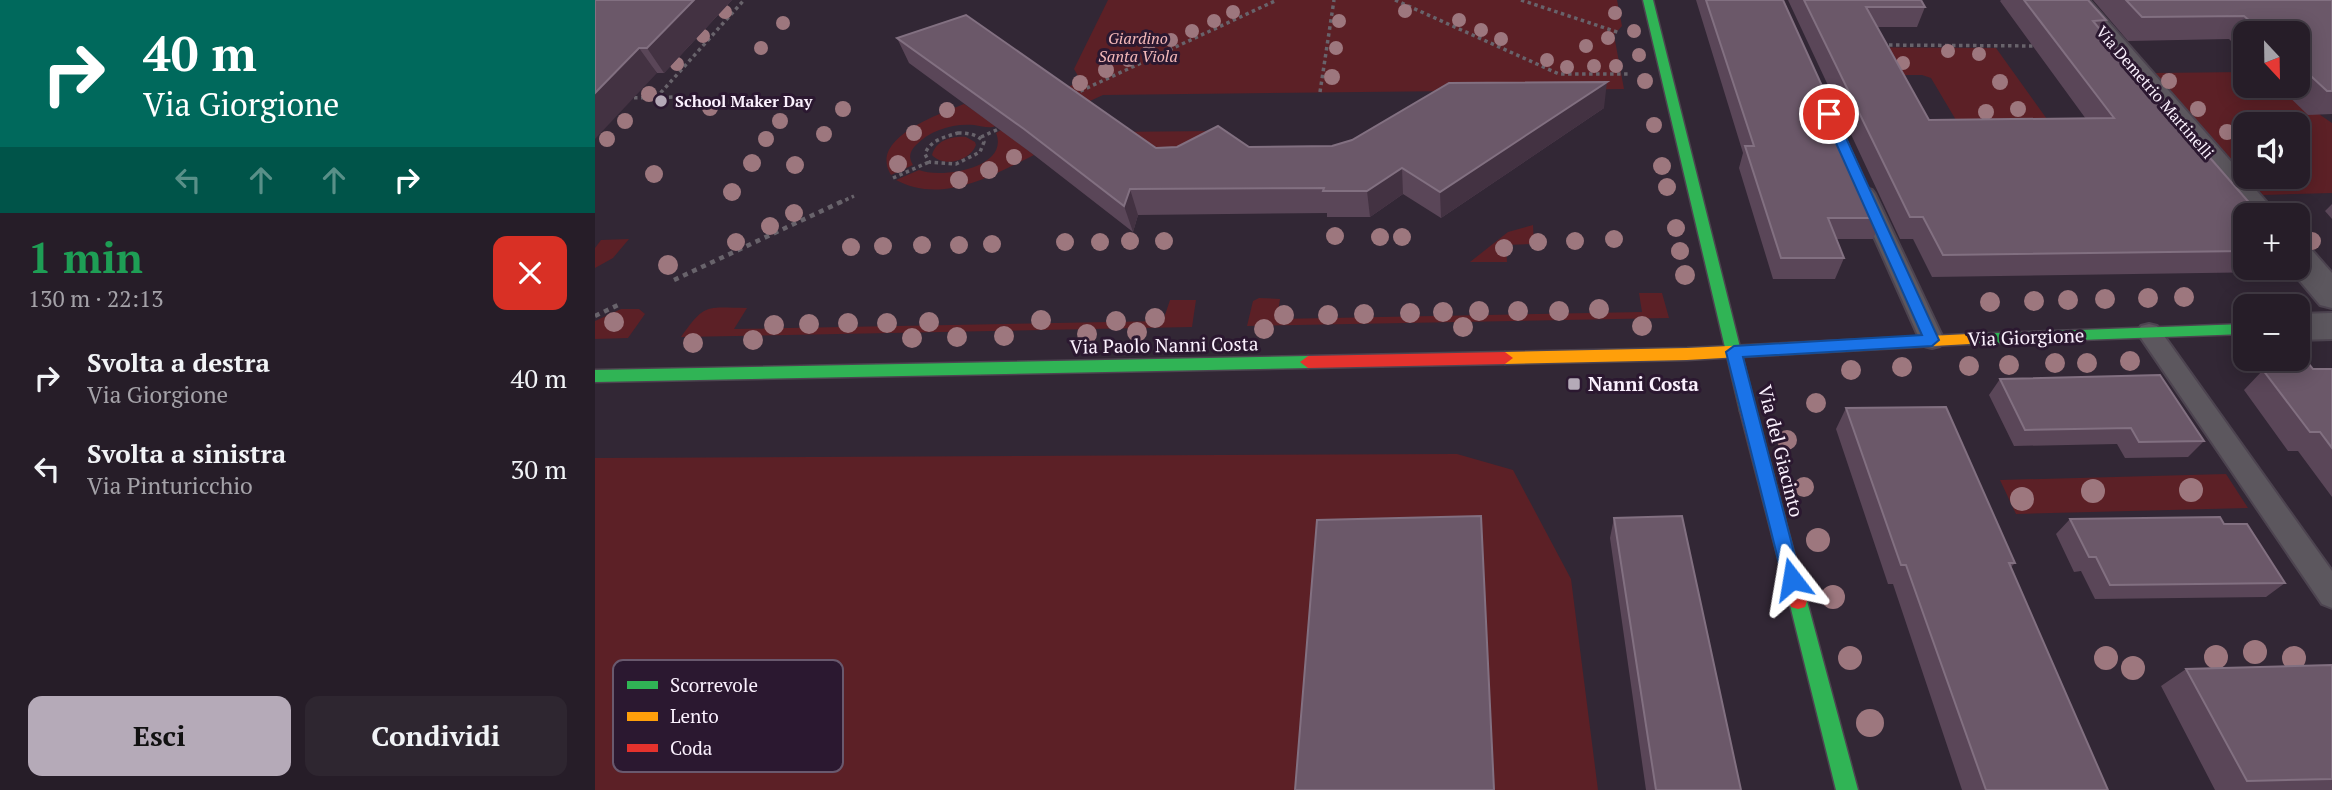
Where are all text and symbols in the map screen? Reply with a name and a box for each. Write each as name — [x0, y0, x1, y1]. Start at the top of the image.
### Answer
text: 40 m — [143, 20, 257, 85]
street label: Via Demetrio Martinelli — [2091, 21, 2219, 163]
north arrow — [2233, 21, 2310, 98]
map controls — [2233, 21, 2310, 371]
park label: Giardino Santa Viola — [1098, 27, 1178, 67]
icon: right — [28, 28, 119, 119]
text: Via Giorgione — [143, 83, 339, 125]
pin — [1799, 84, 1859, 144]
place label: School Maker Day — [675, 90, 813, 112]
marker: School Maker Day — [653, 93, 669, 109]
icon: arrive — [1810, 95, 1848, 133]
button: sound — [2233, 112, 2310, 189]
icon: left — [169, 161, 207, 199]
icon: ahead — [242, 161, 280, 199]
icon: ahead — [315, 161, 353, 199]
icon: right — [388, 161, 426, 199]
button: + — [2233, 203, 2310, 280]
text: 1 min — [28, 229, 143, 285]
button: close — [493, 236, 567, 310]
text: 130 m · 22:13 — [28, 283, 163, 314]
button: − — [2233, 294, 2310, 371]
street label: Via Giorgione — [1967, 322, 2085, 351]
street label: Via Paolo Nanni Costa — [1069, 330, 1259, 359]
text: Svolta a destra — [87, 345, 270, 379]
icon: right — [28, 359, 66, 397]
text: 40 m — [511, 361, 567, 395]
place label: Nanni Costa — [1588, 371, 1699, 396]
marker: Nanni Costa — [1566, 376, 1582, 392]
text: Via Giorgione — [87, 379, 228, 410]
street label: Via del Giacinto — [1753, 382, 1810, 519]
text: Svolta a sinistra — [87, 436, 286, 470]
icon: left — [28, 450, 66, 488]
text: 30 m — [511, 452, 567, 486]
text: Via Pinturicchio — [87, 470, 253, 501]
position arrow — [1755, 542, 1829, 616]
legend — [613, 660, 843, 772]
text: Scorrevole — [670, 672, 758, 697]
button: Esci — [28, 696, 291, 776]
button: Condividi — [305, 696, 567, 776]
text: Lento — [670, 703, 719, 728]
text: Coda — [670, 735, 713, 760]

